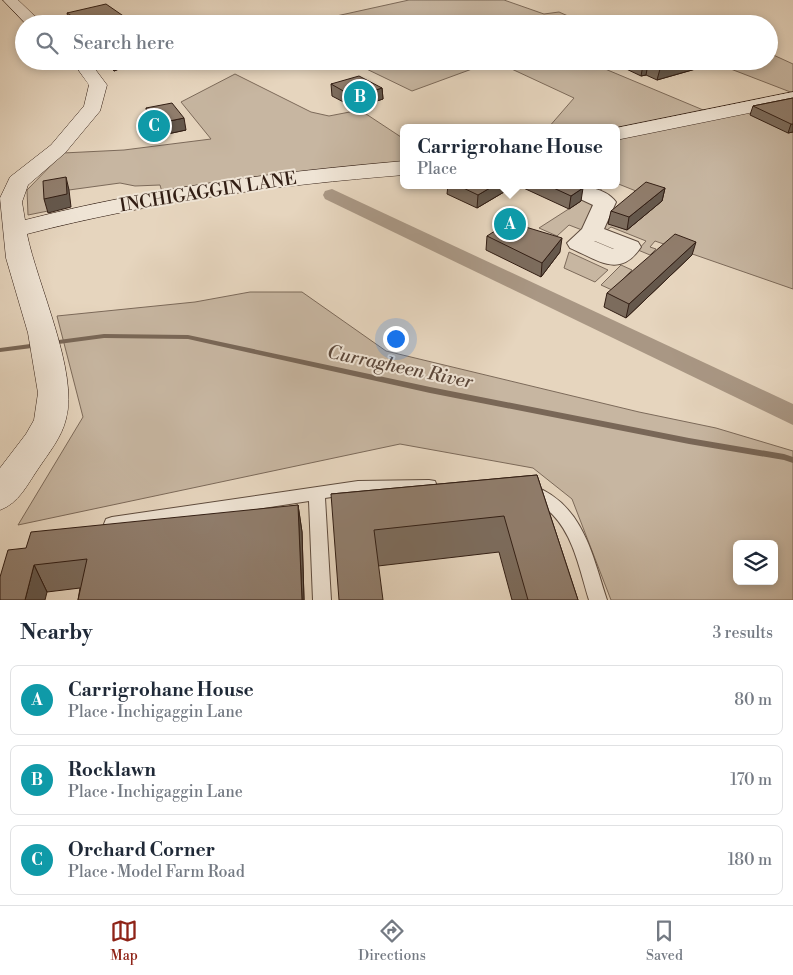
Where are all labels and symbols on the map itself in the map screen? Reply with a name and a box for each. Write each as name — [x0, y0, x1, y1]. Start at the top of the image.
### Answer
pin: B — [344, 78, 376, 116]
pin: C — [138, 107, 170, 145]
street label: INCHIGAGGIN LANE — [118, 167, 298, 217]
pin: A — [494, 205, 526, 243]
your location — [383, 326, 409, 352]
water label: Curragheen River — [325, 340, 476, 394]

